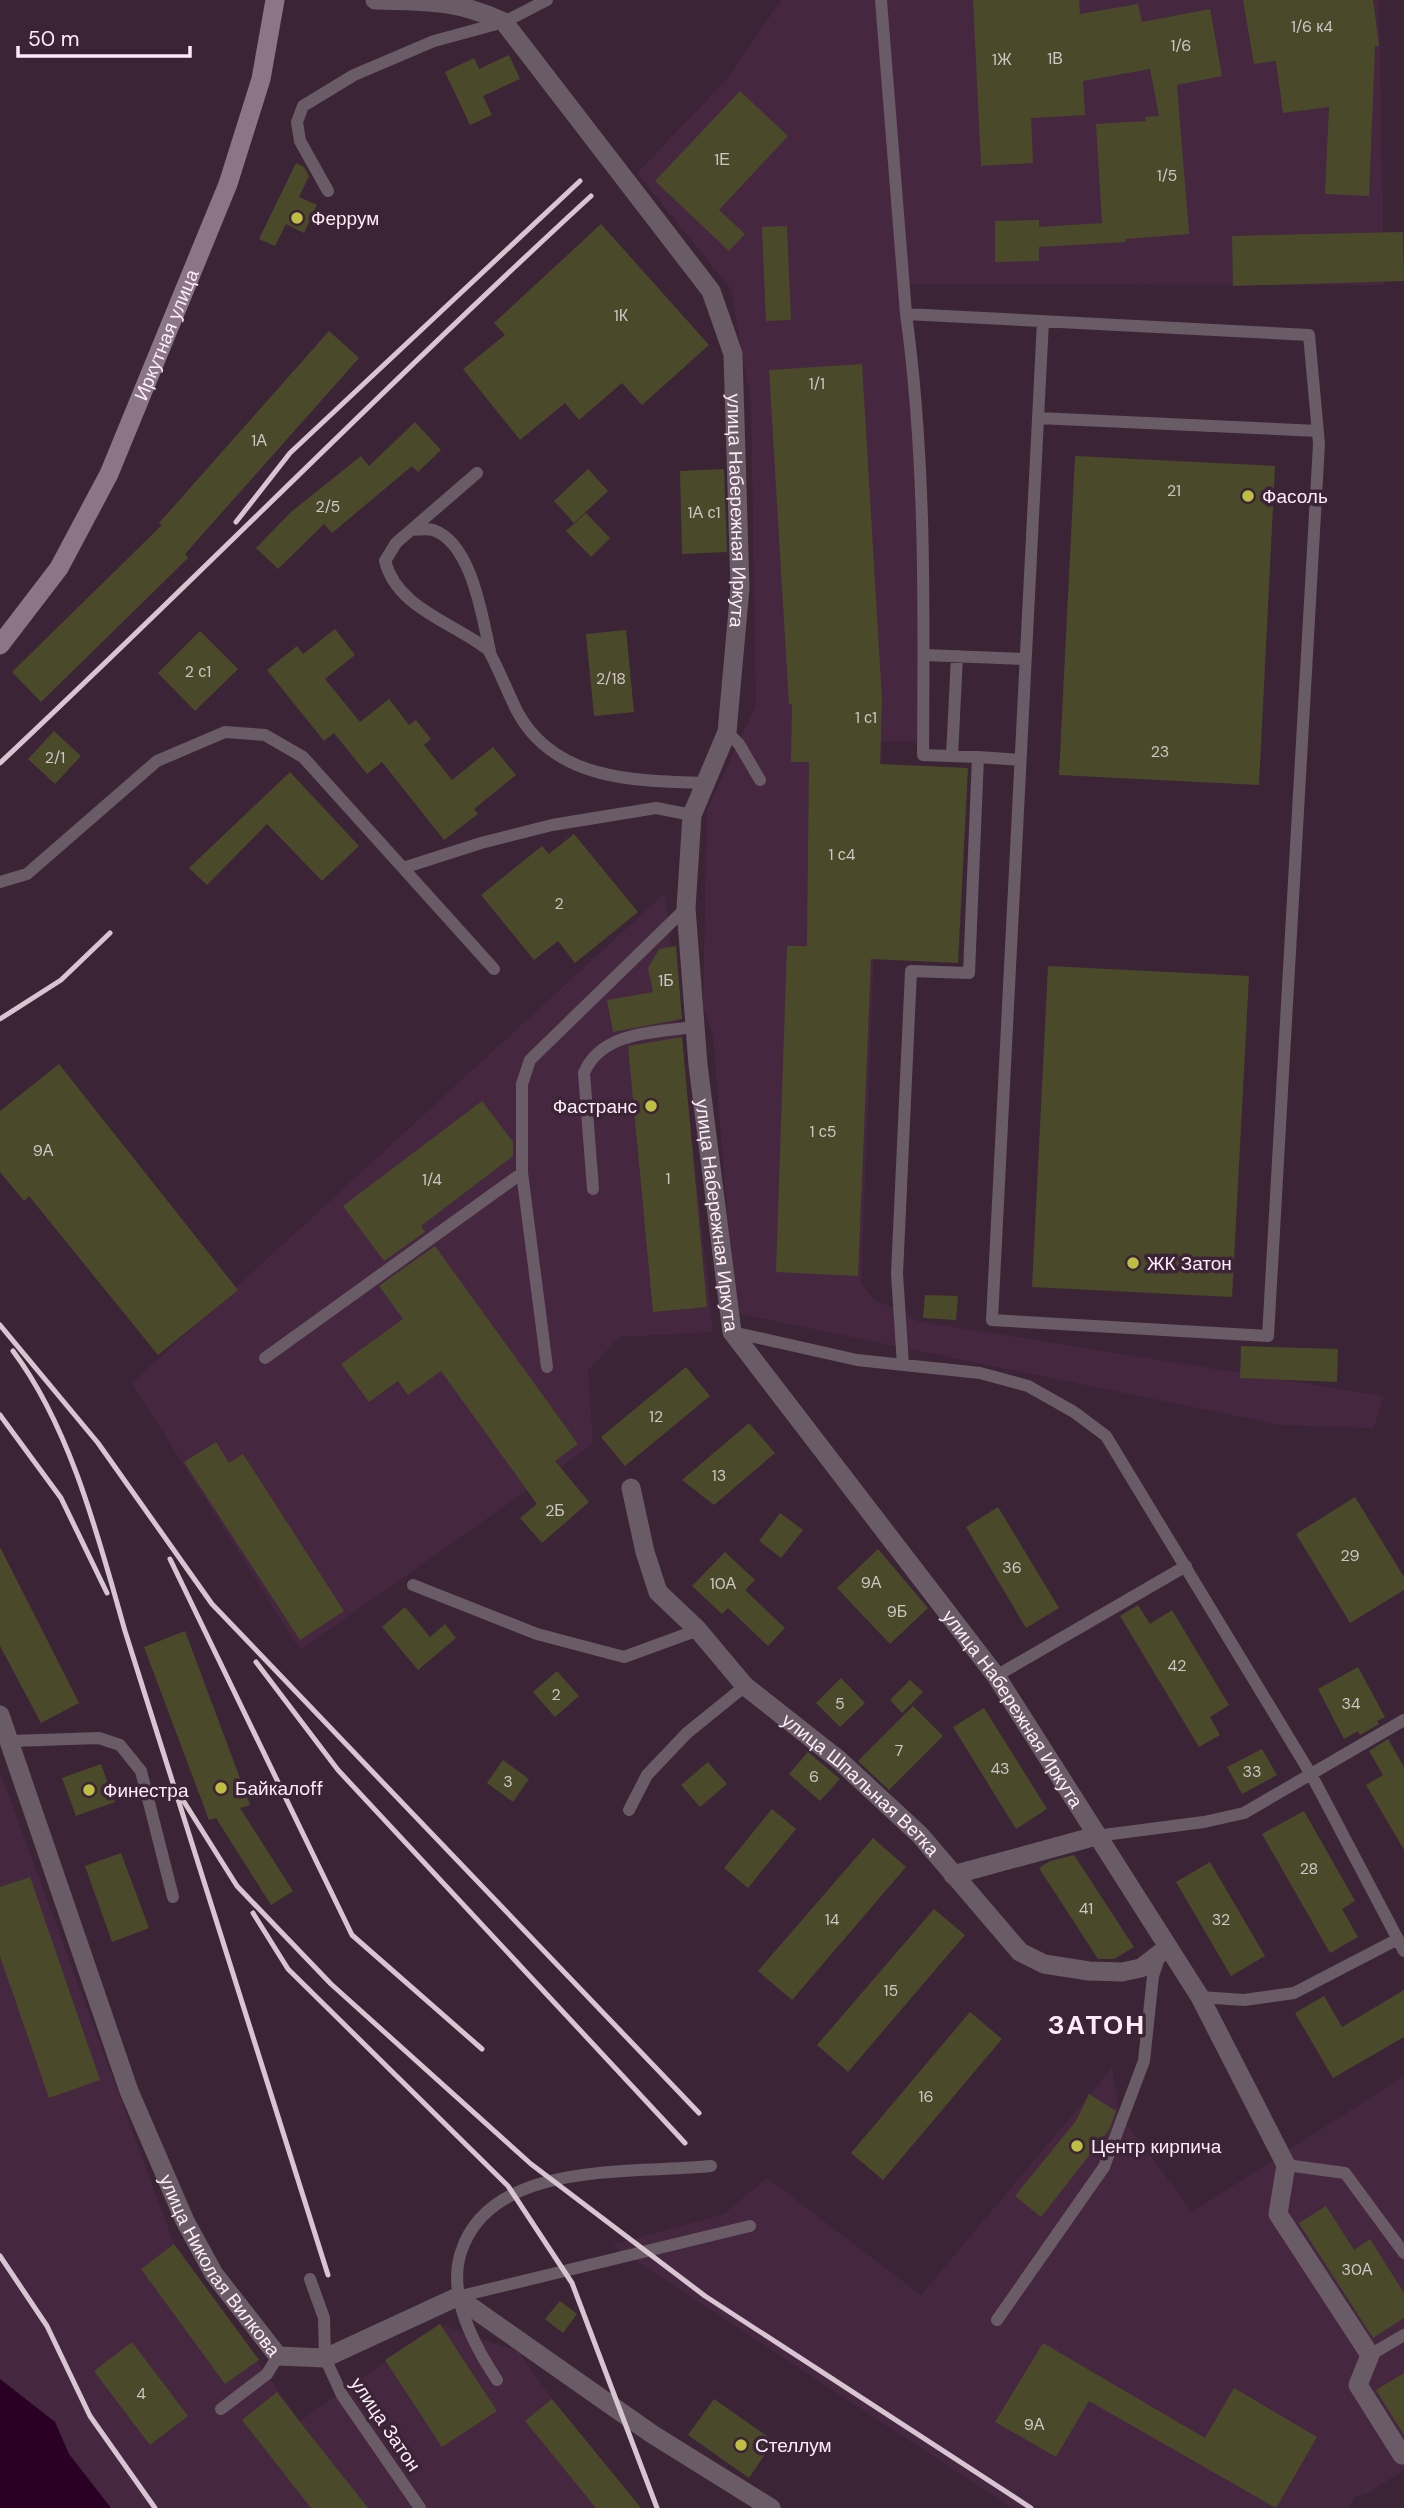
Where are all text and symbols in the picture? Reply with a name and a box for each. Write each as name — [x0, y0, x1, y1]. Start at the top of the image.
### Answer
scale bar — [18, 14, 189, 58]
house number: 1/6 к4 — [1291, 16, 1333, 37]
text: 50 m — [28, 25, 79, 53]
house number: 1/6 — [1171, 35, 1191, 56]
house number: 1В — [1047, 48, 1063, 69]
house number: 1Ж — [992, 49, 1012, 70]
house number: 1Е — [714, 149, 730, 170]
house number: 1/5 — [1157, 165, 1177, 186]
place label: Феррум — [311, 206, 379, 231]
marker: Феррум — [289, 210, 305, 226]
street label: Иркутная улица — [129, 265, 205, 404]
house number: 1К — [614, 305, 629, 326]
house number: 1/1 — [809, 373, 825, 394]
street label: улица Набережная Иркута — [721, 393, 752, 629]
house number: 1А — [251, 430, 267, 451]
house number: 21 — [1167, 480, 1181, 501]
place label: Фасоль — [1262, 484, 1328, 509]
marker: Фасоль — [1240, 488, 1256, 504]
house number: 2/5 — [316, 496, 340, 517]
house number: 1А с1 — [688, 502, 720, 523]
house number: 2 с1 — [185, 661, 211, 682]
house number: 2/18 — [596, 668, 626, 689]
house number: 1 с1 — [855, 707, 877, 728]
house number: 23 — [1151, 741, 1169, 762]
house number: 2/1 — [45, 747, 65, 768]
house number: 1 с4 — [829, 844, 856, 865]
house number: 2 — [554, 893, 564, 914]
house number: 1Б — [658, 970, 674, 991]
place label: Фастранс — [553, 1094, 637, 1119]
street label: улица Набережная Иркута — [689, 1097, 744, 1333]
marker: Фастранс — [643, 1098, 659, 1114]
house number: 1 с5 — [809, 1121, 837, 1142]
house number: 9А — [33, 1140, 54, 1161]
house number: 1 — [666, 1168, 671, 1189]
house number: 1/4 — [422, 1169, 442, 1190]
place label: ЖК Затон — [1147, 1251, 1232, 1276]
marker: ЖК Затон — [1125, 1255, 1141, 1271]
house number: 12 — [649, 1406, 663, 1427]
house number: 13 — [712, 1465, 726, 1486]
house number: 2Б — [545, 1500, 565, 1521]
house number: 29 — [1340, 1545, 1360, 1566]
house number: 36 — [1002, 1557, 1022, 1578]
house number: 9А — [861, 1572, 882, 1593]
house number: 10А — [710, 1573, 737, 1594]
house number: 9Б — [887, 1601, 907, 1622]
street label: улица Набережная Иркута — [937, 1605, 1089, 1813]
house number: 42 — [1168, 1655, 1186, 1676]
house number: 2 — [551, 1684, 561, 1705]
house number: 5 — [835, 1693, 845, 1714]
house number: 34 — [1341, 1693, 1361, 1714]
street label: улица Шпальная Ветка — [776, 1708, 945, 1862]
house number: 7 — [895, 1740, 903, 1761]
house number: 43 — [990, 1758, 1010, 1779]
house number: 33 — [1243, 1761, 1261, 1782]
house number: 6 — [809, 1766, 819, 1787]
house number: 3 — [503, 1771, 513, 1792]
place label: Байкалoff — [235, 1776, 323, 1801]
place label: Финестра — [103, 1778, 189, 1803]
marker: Байкалoff — [213, 1780, 229, 1796]
marker: Финестра — [81, 1782, 97, 1798]
house number: 28 — [1300, 1858, 1318, 1879]
house number: 41 — [1079, 1898, 1093, 1919]
house number: 14 — [825, 1909, 840, 1930]
house number: 32 — [1212, 1909, 1230, 1930]
house number: 15 — [884, 1980, 898, 2001]
district label: ЗАТОН — [1048, 2008, 1146, 2042]
house number: 16 — [918, 2086, 934, 2107]
place label: Центр кирпича — [1091, 2134, 1222, 2159]
marker: Центр кирпича — [1069, 2138, 1085, 2154]
street label: улица Николая Вилкова — [153, 2171, 286, 2362]
house number: 30А — [1341, 2259, 1373, 2280]
street label: улица Затон — [345, 2372, 426, 2476]
house number: 4 — [136, 2383, 146, 2404]
house number: 9А — [1024, 2414, 1045, 2435]
place label: Стеллум — [755, 2433, 832, 2458]
marker: Стеллум — [733, 2437, 749, 2453]

